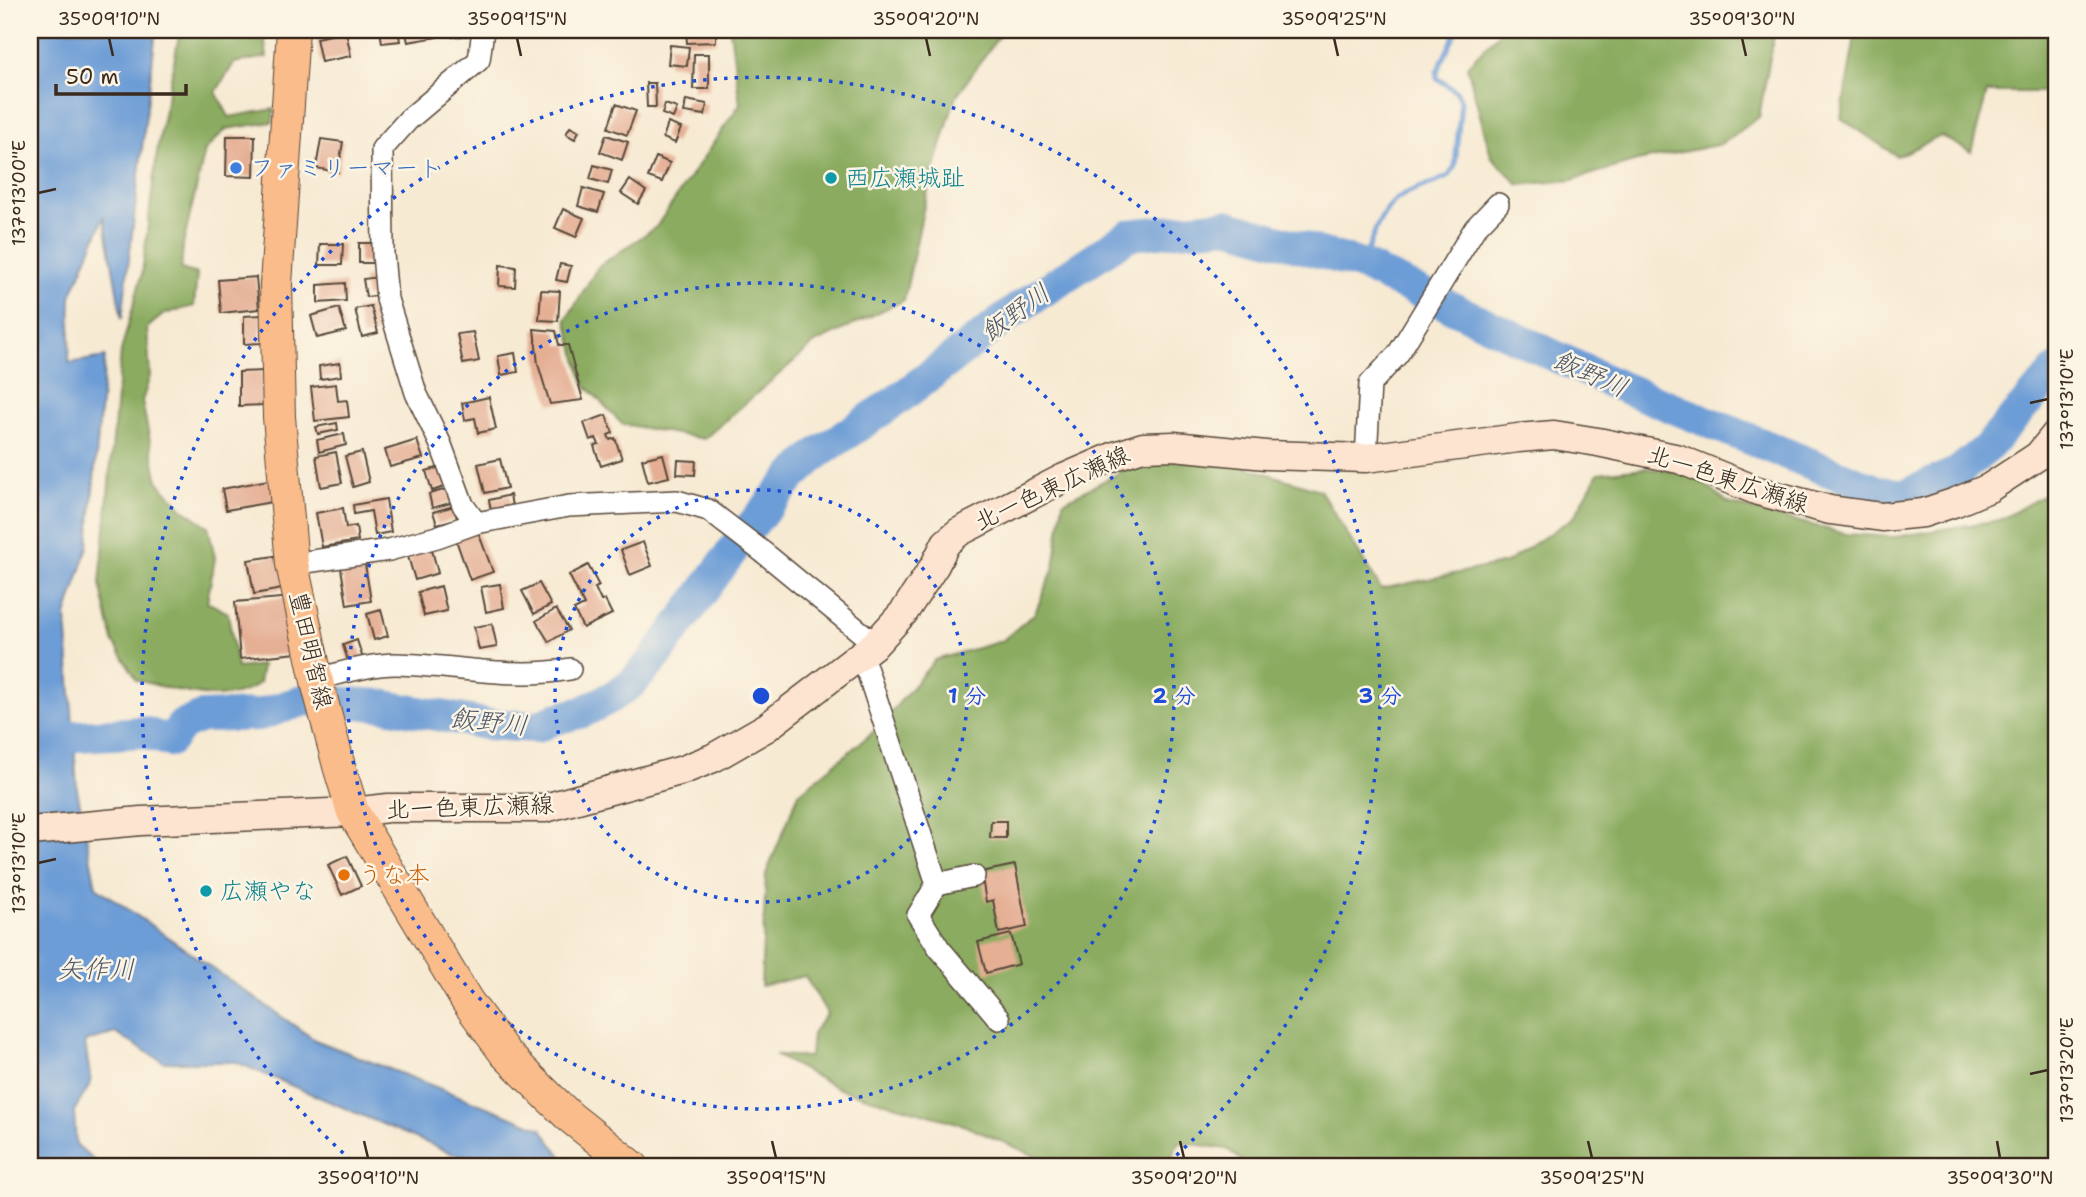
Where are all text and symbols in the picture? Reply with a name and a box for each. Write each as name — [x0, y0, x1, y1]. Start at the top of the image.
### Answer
text: 35°09'10"N — [58, 7, 160, 31]
text: 35°09'15"N — [467, 7, 567, 31]
text: 35°09'20"N — [873, 7, 979, 31]
text: 35°09'25"N — [1281, 7, 1387, 31]
text: 35°09'30"N — [1688, 7, 1796, 31]
scale bar — [56, 52, 186, 96]
text: 50 m — [66, 63, 119, 91]
text: 137°13'00"E — [7, 140, 31, 246]
place label: ファミリーマート — [250, 152, 442, 184]
marker: ファミリーマート — [228, 160, 244, 176]
place label: 西広瀬城趾 — [845, 162, 965, 194]
marker: 西広瀬城趾 — [823, 170, 839, 186]
water label: 飯野川 — [973, 275, 1057, 349]
water label: 飯野川 — [1548, 341, 1634, 405]
text: 137°13'10"E — [2055, 348, 2079, 450]
street label: 北一色東広瀬線 — [969, 438, 1135, 538]
street label: 北一色東広瀬線 — [1643, 438, 1813, 520]
street label: 豊田明智線 — [282, 588, 340, 712]
text: 1 分 — [948, 682, 986, 710]
text: 2 分 — [1153, 682, 1195, 710]
text: 3 分 — [1359, 682, 1401, 710]
centre of rings — [749, 684, 773, 708]
water label: 飯野川 — [448, 700, 530, 742]
street label: 北一色東広瀬線 — [385, 788, 555, 826]
text: 137°13'10"E — [7, 812, 31, 914]
place label: うな本 — [358, 859, 430, 891]
marker: うな本 — [336, 867, 352, 883]
place label: 広瀬やな — [220, 875, 316, 907]
marker: 広瀬やな — [198, 883, 214, 899]
water label: 矢作川 — [57, 951, 135, 986]
text: 137°13'20"E — [2055, 1017, 2079, 1123]
text: 35°09'10"N — [317, 1166, 419, 1190]
text: 35°09'15"N — [726, 1166, 826, 1190]
text: 35°09'20"N — [1131, 1166, 1237, 1190]
text: 35°09'25"N — [1539, 1166, 1645, 1190]
text: 35°09'30"N — [1946, 1166, 2054, 1190]

